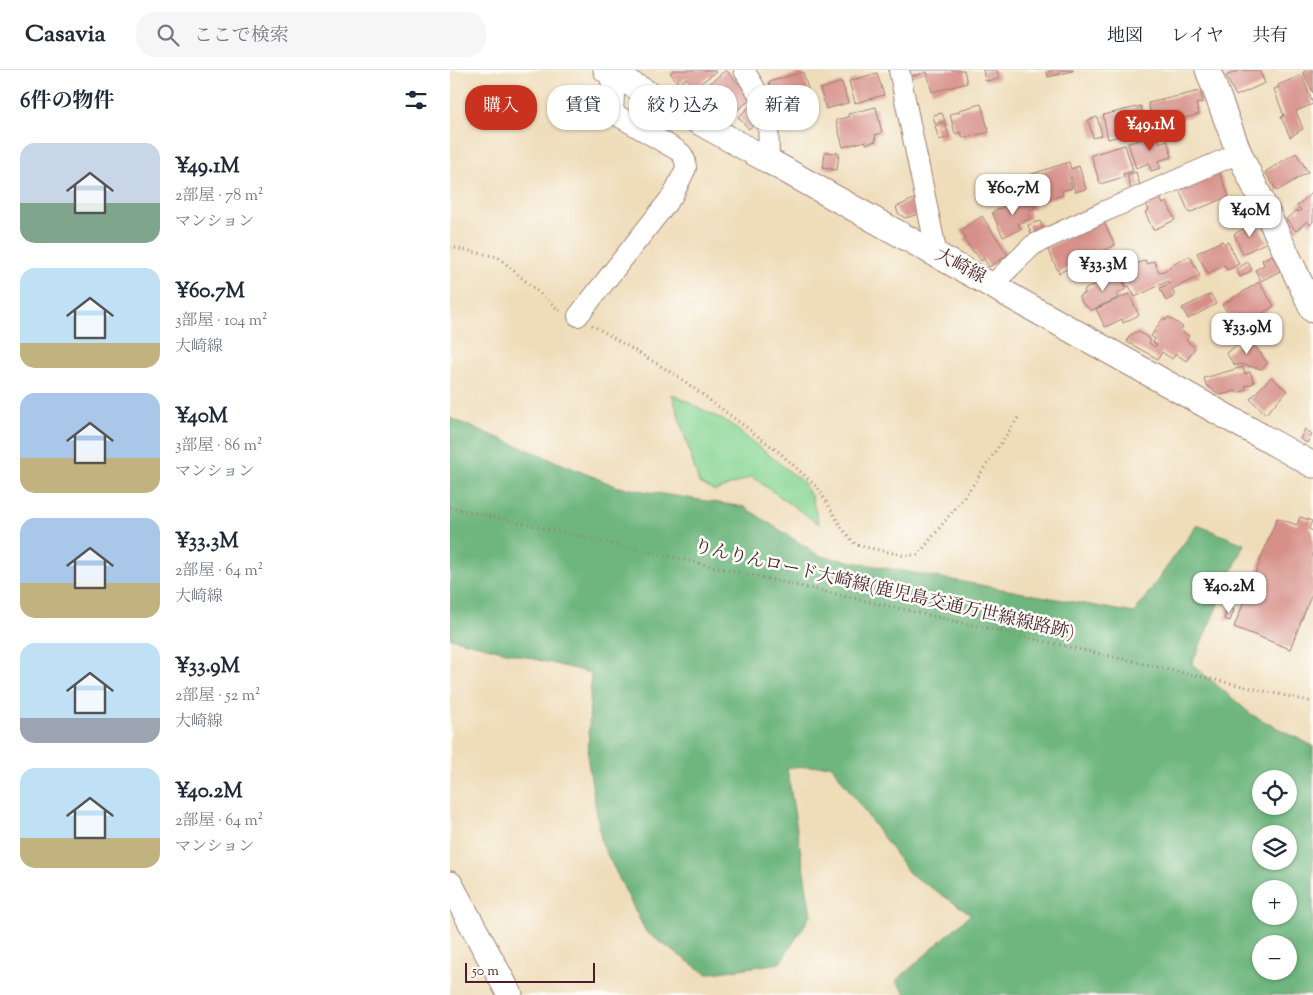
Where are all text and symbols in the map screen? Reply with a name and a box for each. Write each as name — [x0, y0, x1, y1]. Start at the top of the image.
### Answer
search box — [136, 12, 486, 57]
text: Casavia — [25, 18, 106, 52]
icon: search — [154, 21, 182, 49]
text: ここで検索 — [194, 23, 289, 50]
text: 地図 — [1107, 24, 1143, 50]
text: レイヤ — [1171, 24, 1224, 50]
text: 共有 — [1252, 24, 1288, 50]
chip: 購入 — [465, 85, 537, 130]
chip: 賃貸 — [547, 85, 619, 130]
chip: 絞り込み — [629, 85, 737, 130]
chip: 新着 — [747, 85, 819, 130]
icon: filters — [402, 86, 430, 114]
text: 6件の物件 — [20, 87, 114, 117]
pin: ¥49.1M — [1109, 109, 1191, 152]
text: ¥49.1M — [1125, 114, 1175, 137]
text: ¥49.1M — [175, 152, 240, 182]
icon: home — [60, 163, 120, 223]
pin: ¥60.7M — [972, 174, 1054, 216]
text: ¥60.7M — [986, 178, 1040, 201]
text: 2部屋 · 78 m² — [175, 185, 263, 208]
pin: ¥40M — [1220, 196, 1280, 238]
text: ¥40M — [1230, 200, 1270, 223]
text: マンション — [175, 211, 254, 234]
street label: 大崎線 — [930, 243, 990, 291]
pin: ¥33.3M — [1062, 250, 1144, 292]
text: ¥33.3M — [1079, 254, 1127, 277]
text: ¥60.7M — [175, 277, 245, 307]
icon: home — [60, 288, 120, 348]
text: 3部屋 · 104 m² — [175, 310, 267, 333]
pin: ¥33.9M — [1206, 312, 1288, 355]
text: ¥33.9M — [1222, 317, 1272, 340]
text: 大崎線 — [175, 336, 223, 359]
text: ¥40M — [175, 402, 228, 432]
icon: home — [60, 413, 120, 473]
text: 3部屋 · 86 m² — [175, 435, 262, 458]
text: マンション — [175, 461, 254, 484]
text: ¥33.3M — [175, 527, 239, 557]
street label: りんりんロード大崎線(鹿児島交通万世線線路跡) — [691, 534, 1077, 648]
icon: home — [60, 538, 120, 598]
text: 2部屋 · 64 m² — [175, 560, 263, 583]
pin: ¥40.2M — [1188, 572, 1270, 614]
text: ¥40.2M — [1203, 576, 1255, 599]
text: 大崎線 — [175, 586, 223, 609]
text: ¥33.9M — [175, 652, 240, 682]
icon: home — [60, 663, 120, 723]
text: 2部屋 · 52 m² — [175, 685, 260, 708]
text: 大崎線 — [175, 711, 223, 734]
map controls — [1252, 770, 1297, 980]
button: locate — [1252, 770, 1297, 815]
text: ¥40.2M — [175, 777, 243, 807]
icon: home — [60, 788, 120, 848]
text: 2部屋 · 64 m² — [175, 810, 263, 833]
button: layers — [1252, 825, 1297, 870]
text: マンション — [175, 836, 254, 859]
button: + — [1252, 880, 1297, 925]
button: − — [1252, 935, 1297, 980]
scale bar — [465, 960, 595, 983]
text: 50 m — [472, 962, 499, 982]

